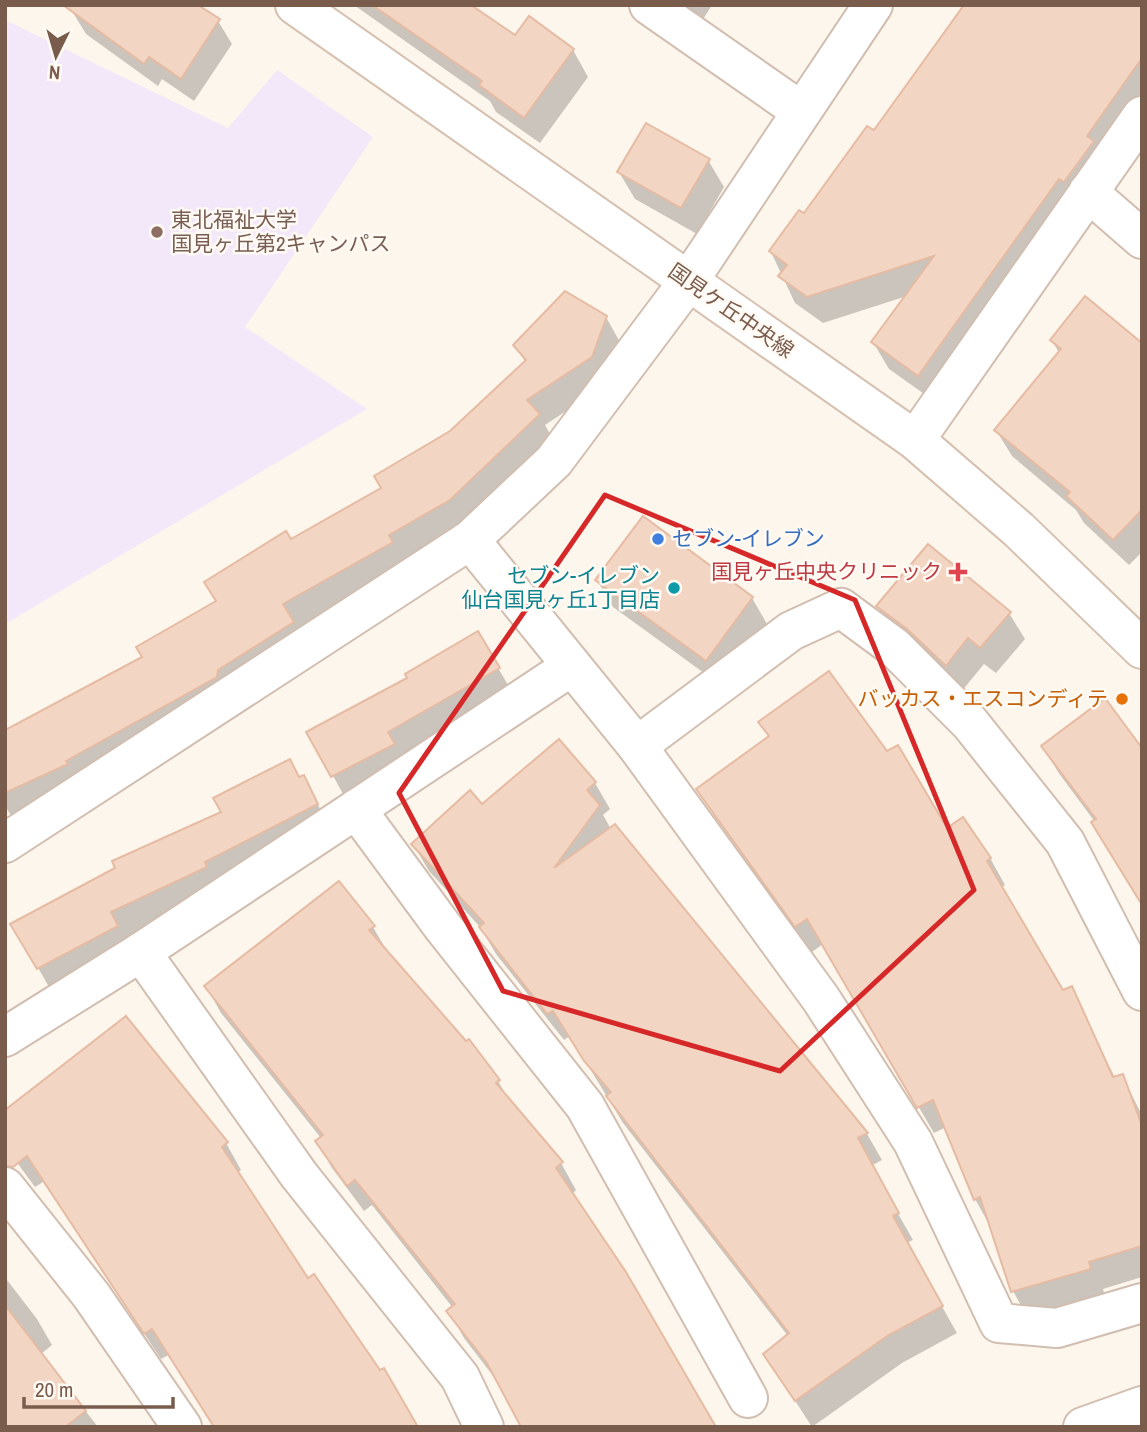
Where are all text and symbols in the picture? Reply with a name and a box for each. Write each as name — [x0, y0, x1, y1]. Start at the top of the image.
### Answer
north arrow — [21, 21, 91, 91]
text: N — [48, 59, 61, 86]
place label: 東北福祉大学 国見ヶ丘第2キャンパス — [171, 205, 391, 258]
marker: 東北福祉大学 国見ヶ丘第2キャンパス — [149, 224, 165, 240]
street label: 国見ケ丘中央線 — [663, 257, 800, 365]
place label: セブン-イレブン — [672, 524, 825, 553]
marker: セブン-イレブン — [650, 531, 666, 547]
place label: 国見ヶ丘中央クリニック — [711, 557, 942, 586]
place label: セブン-イレブン 仙台国見ヶ丘1丁目店 — [461, 561, 660, 614]
marker: 国見ヶ丘中央クリニック — [948, 562, 968, 582]
marker: セブン-イレブン 仙台国見ヶ丘1丁目店 — [666, 580, 682, 596]
place label: バッカス・エスコンディテ — [857, 684, 1108, 713]
marker: バッカス・エスコンディテ — [1114, 691, 1130, 707]
scale bar — [24, 1366, 173, 1410]
text: 20 m — [35, 1375, 73, 1404]

